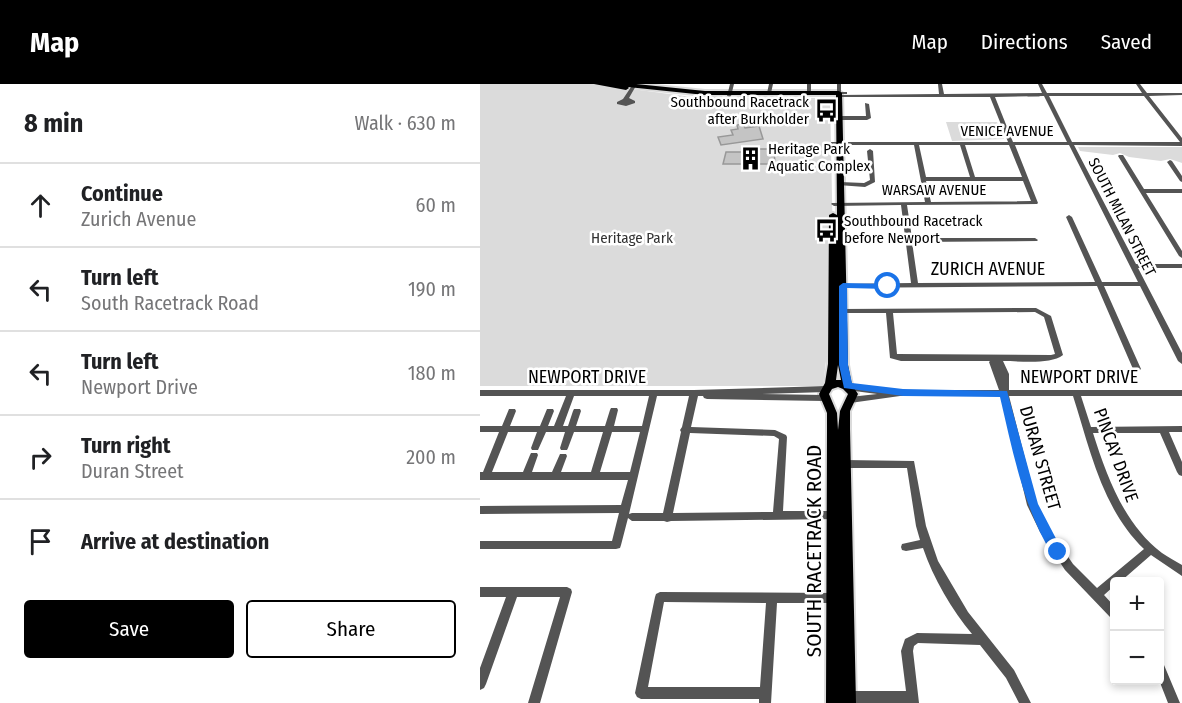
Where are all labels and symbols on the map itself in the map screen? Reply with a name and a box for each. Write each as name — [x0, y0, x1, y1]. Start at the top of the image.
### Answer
place label: Southbound Racetrack after Burkholder — [670, 93, 810, 128]
bus stop icon: Southbound Racetrack after Burkholder — [814, 98, 840, 124]
street label: VENICE AVENUE — [960, 122, 1054, 140]
place label: Heritage Park Aquatic Complex — [768, 140, 871, 175]
building icon: Heritage Park Aquatic Complex — [737, 145, 763, 171]
street label: SOUTH MILAN STREET — [1084, 155, 1160, 279]
street label: WARSAW AVENUE — [882, 181, 986, 199]
place label: Southbound Racetrack before Newport — [844, 212, 983, 247]
bus stop icon: Southbound Racetrack before Newport — [813, 217, 839, 243]
park label: Heritage Park — [591, 229, 673, 247]
street label: ZURICH AVENUE — [931, 258, 1045, 280]
route start — [874, 272, 900, 298]
street label: NEWPORT DRIVE — [528, 366, 646, 388]
street label: NEWPORT DRIVE — [1020, 366, 1138, 388]
street label: DURAN STREET — [1015, 403, 1066, 513]
street label: PINCAY DRIVE — [1089, 405, 1143, 505]
street label: SOUTH RACETRACK ROAD — [801, 445, 827, 657]
route end — [1044, 538, 1070, 564]

